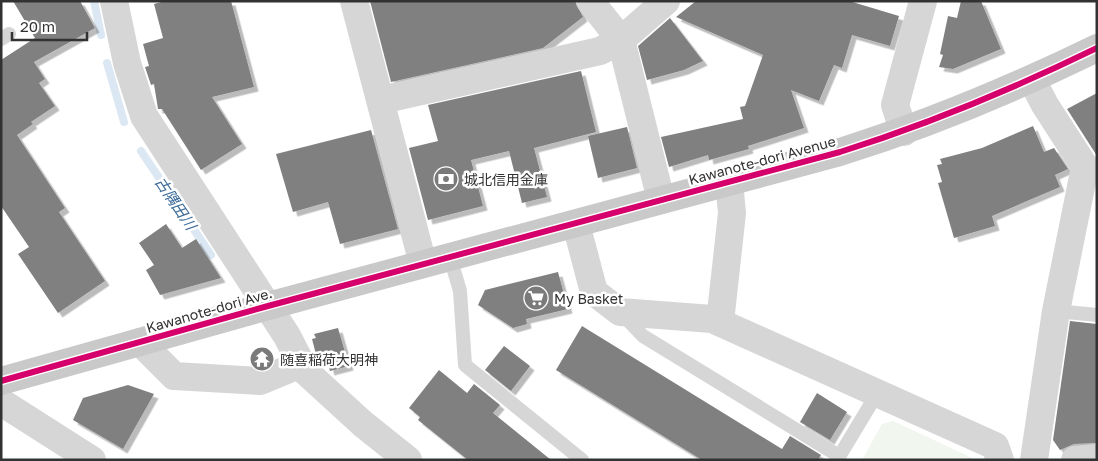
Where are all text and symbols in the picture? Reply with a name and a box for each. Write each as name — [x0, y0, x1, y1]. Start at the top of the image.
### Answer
scale bar — [12, 10, 88, 42]
text: 20 m — [20, 17, 55, 35]
street label: Kawanote-dori Avenue — [687, 132, 837, 188]
bank icon: 城北信用金庫 — [433, 166, 459, 192]
place label: 城北信用金庫 — [464, 171, 548, 188]
water label: 古隅田川 — [152, 173, 201, 235]
street label: Kawanote-dori Ave. — [144, 284, 274, 336]
supermarket icon: My Basket — [523, 285, 549, 311]
place label: My Basket — [554, 290, 623, 307]
temple icon: 随喜稲荷大明神 — [249, 346, 275, 372]
place label: 随喜稲荷大明神 — [280, 351, 378, 368]

